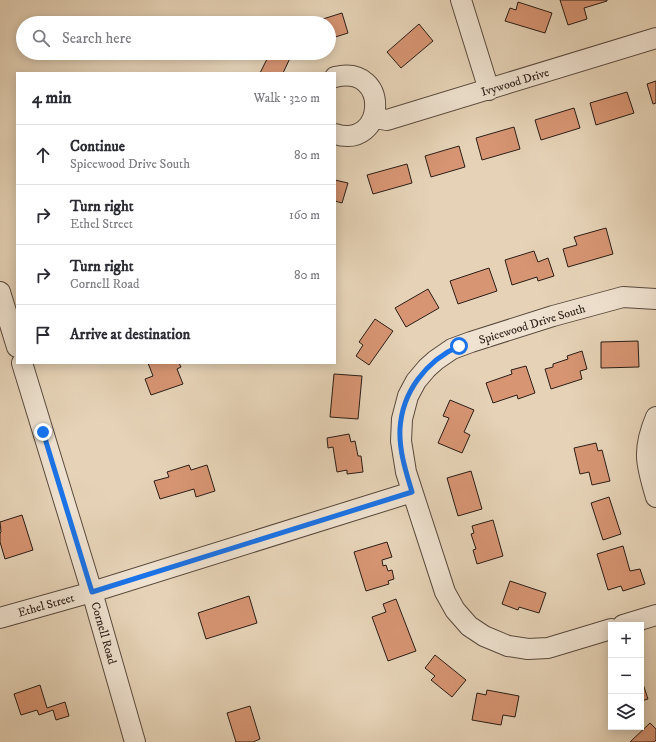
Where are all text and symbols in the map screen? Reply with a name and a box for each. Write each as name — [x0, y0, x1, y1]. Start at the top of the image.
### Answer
search box — [16, 16, 336, 60]
icon: search — [30, 27, 52, 49]
text: Search here — [62, 29, 131, 48]
street label: Ivywood Drive — [479, 65, 551, 100]
text: 4 min — [32, 87, 71, 109]
text: Walk · 320 m — [254, 90, 320, 106]
text: Continue — [70, 137, 125, 156]
icon: ahead — [32, 144, 54, 166]
text: 80 m — [294, 147, 320, 163]
text: Spicewood Drive South — [70, 156, 190, 172]
text: Turn right — [70, 197, 133, 216]
icon: right — [32, 204, 54, 226]
text: 160 m — [289, 207, 320, 223]
text: Ethel Street — [70, 216, 133, 232]
text: Turn right — [70, 257, 133, 276]
icon: right — [32, 264, 54, 286]
text: 80 m — [294, 267, 320, 283]
text: Cornell Road — [70, 276, 139, 292]
street label: Spicewood Drive South — [477, 301, 588, 348]
icon: arrive — [32, 324, 54, 346]
text: Arrive at destination — [70, 325, 190, 344]
route start — [450, 337, 468, 355]
route end — [34, 423, 52, 441]
street label: Ethel Street — [16, 590, 76, 621]
street label: Cornell Road — [87, 600, 120, 666]
map controls — [608, 622, 644, 730]
button: + — [608, 622, 644, 658]
button: − — [608, 658, 644, 694]
button: layers — [608, 694, 644, 730]

